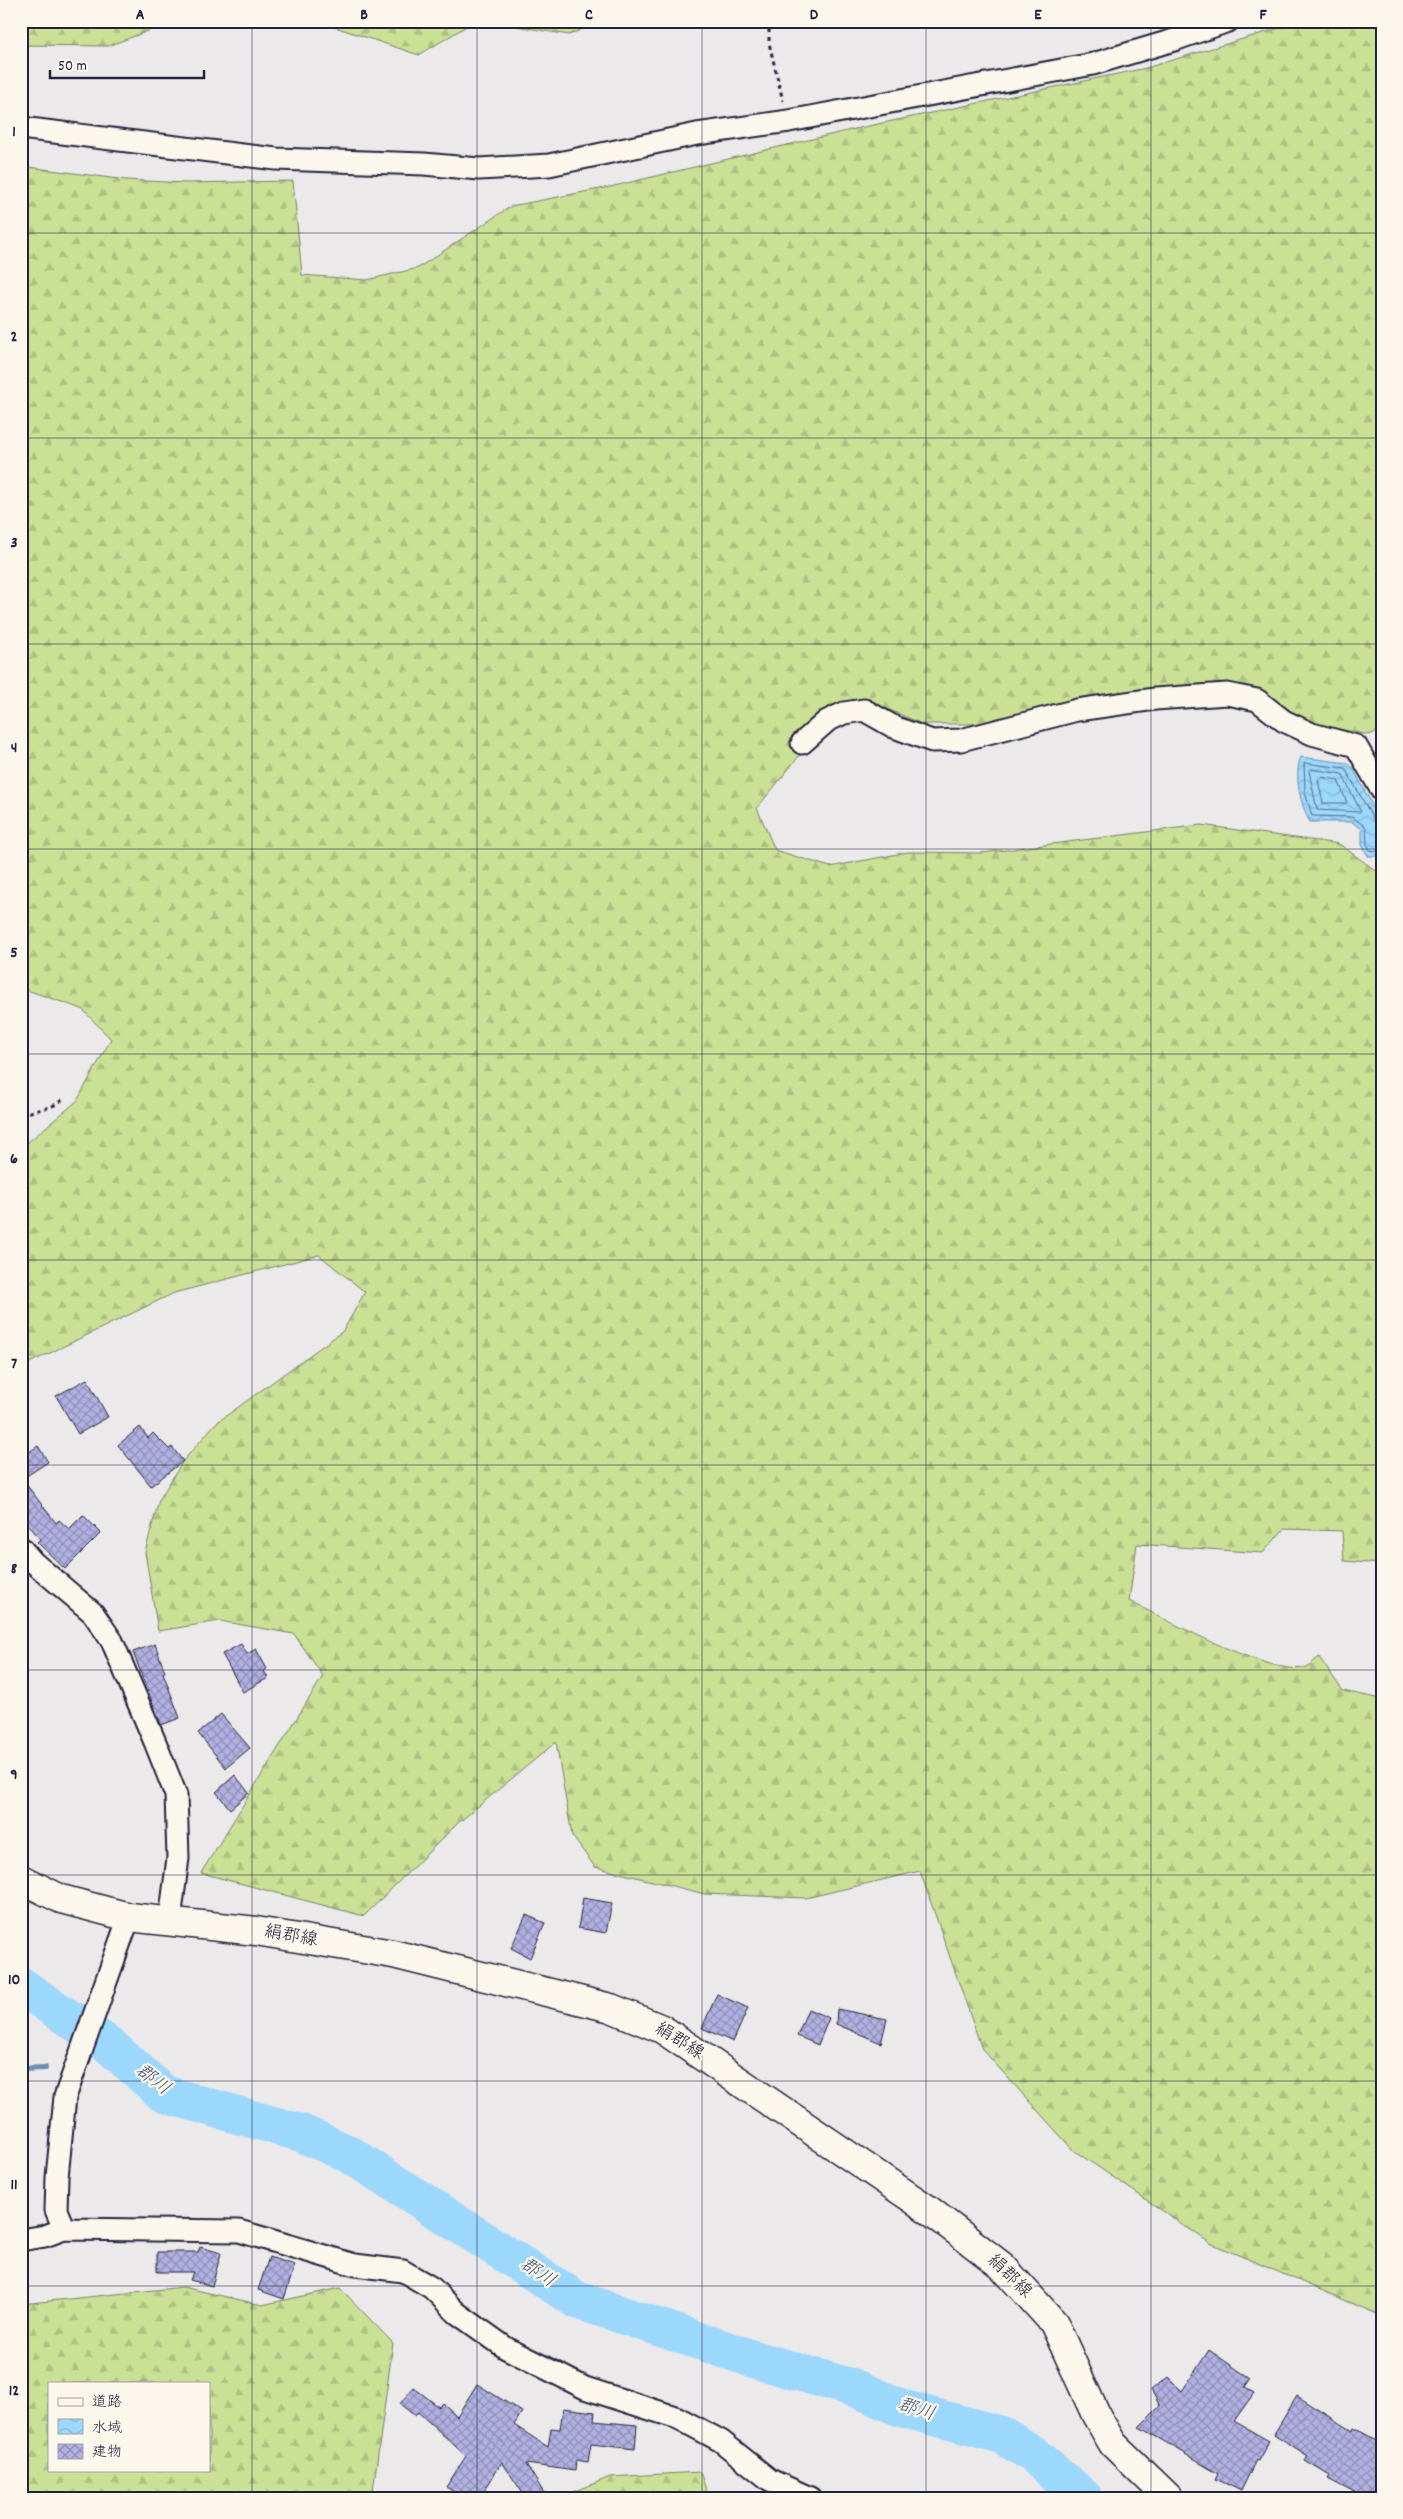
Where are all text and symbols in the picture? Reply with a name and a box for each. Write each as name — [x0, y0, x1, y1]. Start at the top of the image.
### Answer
text: A — [136, 4, 145, 27]
text: B — [360, 4, 368, 27]
text: C — [585, 4, 593, 27]
text: D — [810, 4, 819, 27]
text: E — [1034, 4, 1042, 27]
text: F — [1259, 4, 1267, 27]
scale bar — [50, 48, 204, 80]
text: 50 m — [58, 56, 87, 78]
text: 1 — [12, 121, 16, 144]
text: 2 — [11, 326, 18, 349]
text: 3 — [10, 532, 18, 555]
text: 4 — [11, 737, 17, 760]
text: 5 — [10, 942, 18, 965]
text: 6 — [10, 1148, 18, 1171]
text: 7 — [11, 1353, 17, 1376]
text: 8 — [11, 1558, 18, 1581]
text: 9 — [10, 1764, 18, 1787]
street label: 絹郡線 — [262, 1920, 320, 1954]
text: 10 — [8, 1969, 20, 1992]
street label: 絹郡線 — [649, 2017, 709, 2067]
water label: 郡川 — [129, 2059, 175, 2103]
text: 11 — [10, 2174, 18, 2197]
street label: 絹郡線 — [981, 2249, 1037, 2305]
water label: 郡川 — [514, 2252, 560, 2296]
text: 12 — [9, 2380, 19, 2403]
legend — [48, 2382, 210, 2472]
text: 道路 — [92, 2392, 122, 2414]
water label: 郡川 — [894, 2393, 938, 2429]
text: 水域 — [92, 2418, 122, 2440]
text: 建物 — [92, 2442, 122, 2464]

